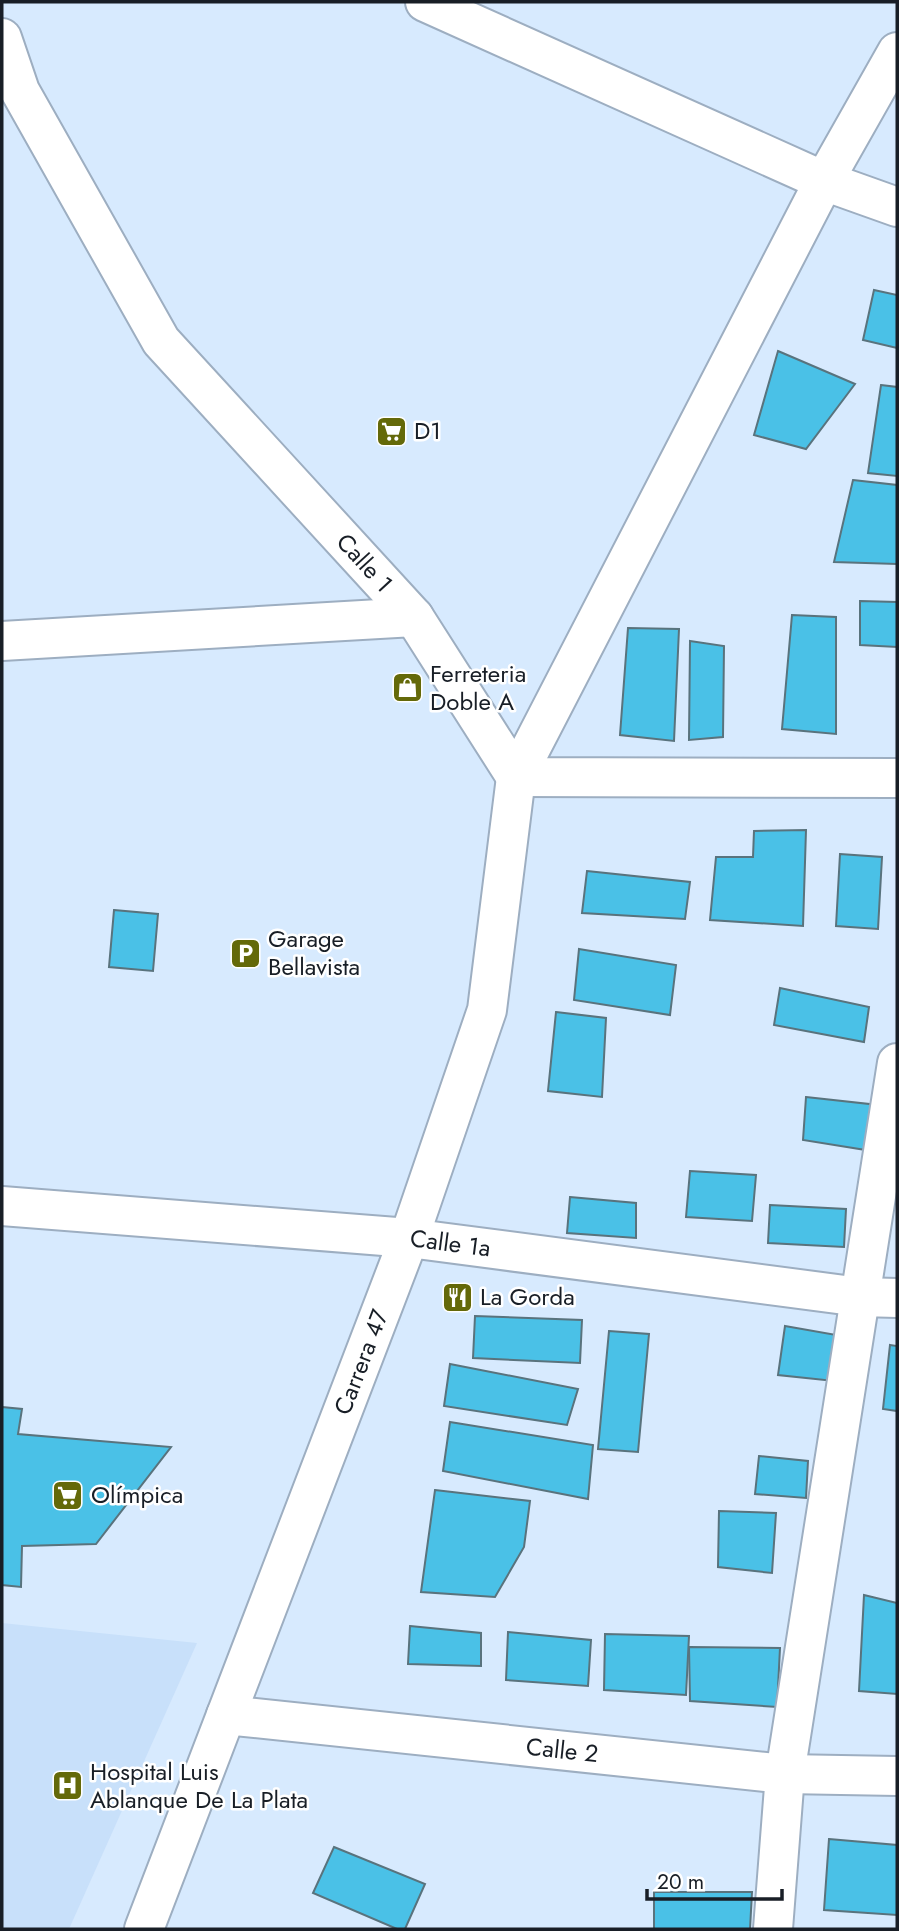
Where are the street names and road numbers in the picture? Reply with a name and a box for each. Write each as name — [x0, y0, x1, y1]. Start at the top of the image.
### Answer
street label: Calle 1 — [328, 525, 401, 600]
street label: Calle 1a — [408, 1220, 493, 1266]
street label: Carrera 47 — [325, 1304, 397, 1420]
street label: Calle 2 — [524, 1729, 600, 1771]

